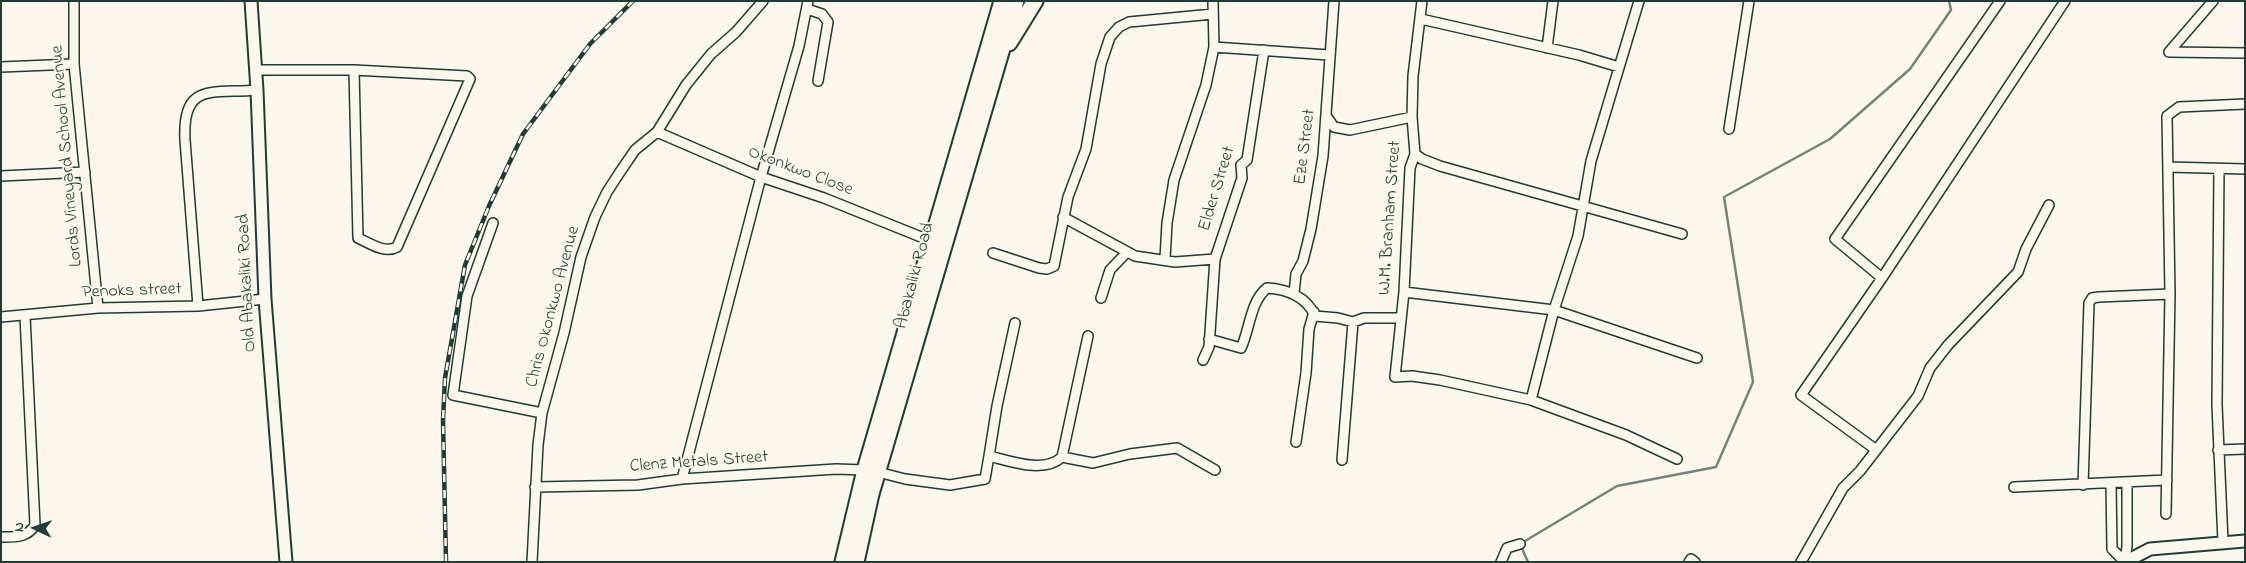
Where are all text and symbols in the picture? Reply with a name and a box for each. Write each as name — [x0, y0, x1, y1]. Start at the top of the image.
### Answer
street label: Lords Vineyard School Avenue — [48, 44, 88, 268]
street label: Eze Street — [1291, 108, 1321, 186]
street label: W.M. Branham Street — [1375, 140, 1407, 296]
street label: Okonkwo Close — [744, 142, 856, 202]
street label: Elder Street — [1195, 144, 1241, 234]
street label: Old Abakaliki Road — [234, 213, 262, 353]
street label: Abakaliki Road — [891, 221, 941, 331]
street label: Chris Okonkwo Avenue — [522, 224, 586, 390]
street label: Penoks street — [82, 279, 182, 305]
street label: Clenz Metals Street — [629, 447, 769, 479]
north arrow — [10, 503, 60, 553]
text: N — [9, 522, 30, 532]

